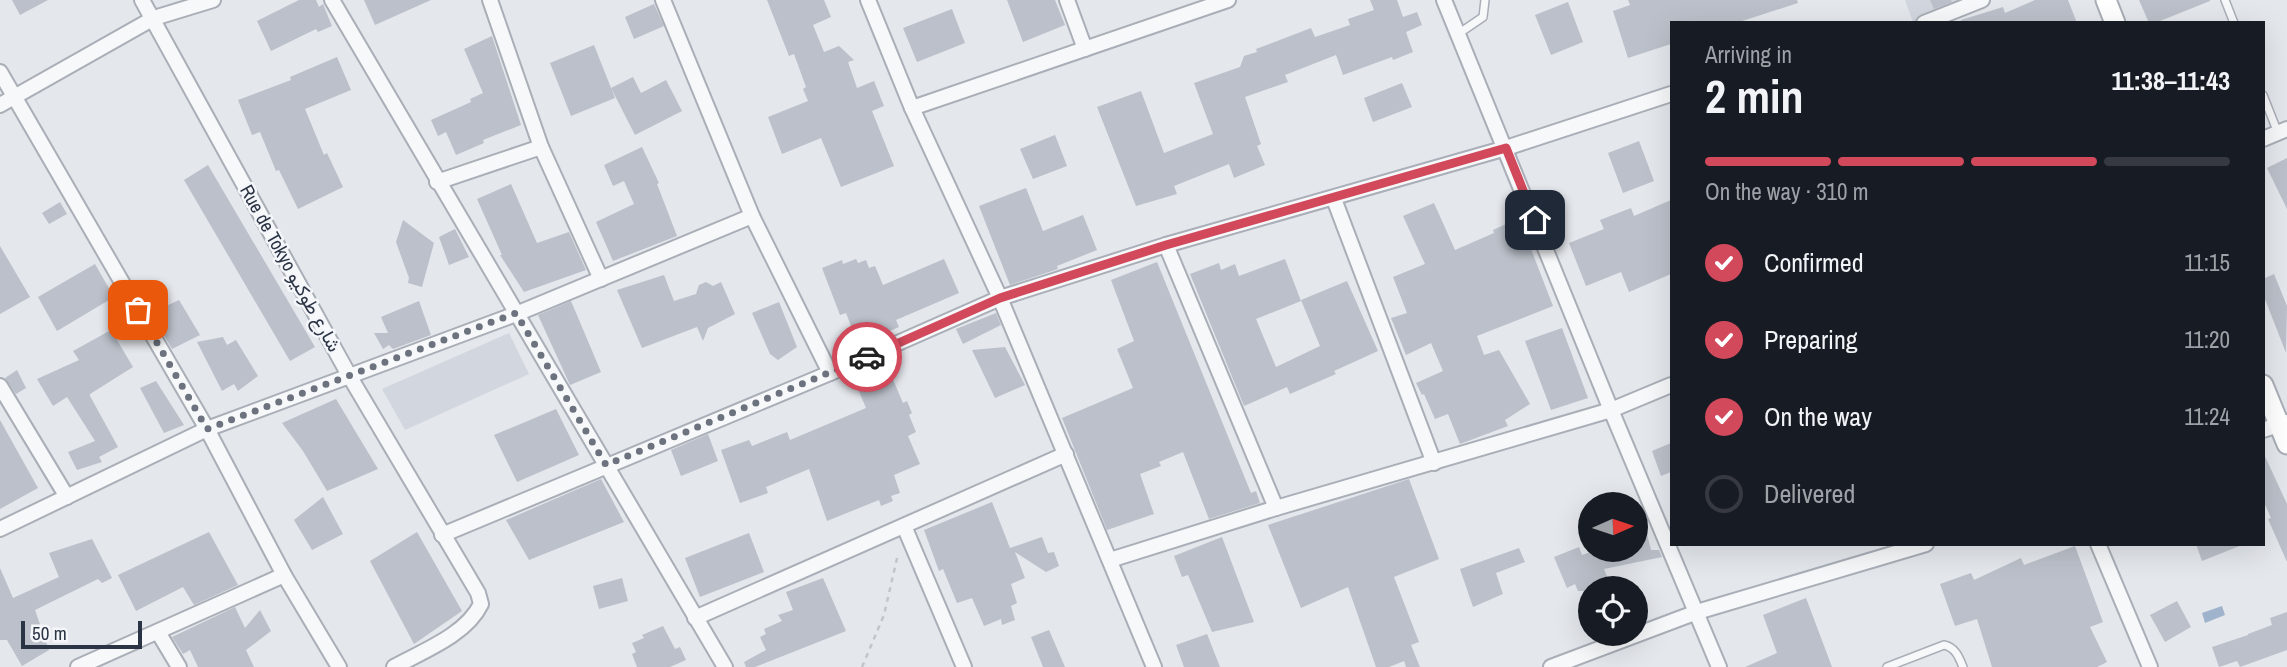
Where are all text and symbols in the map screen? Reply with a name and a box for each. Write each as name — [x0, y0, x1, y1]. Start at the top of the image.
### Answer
text: Arriving in — [1705, 39, 1792, 70]
text: 11:38–11:43 — [2111, 63, 2230, 98]
text: 2 min — [1705, 65, 1804, 127]
text: On the way · 310 m — [1705, 176, 1869, 207]
street label: Rue de Tokyo شارع طوكيو — [234, 180, 348, 356]
pin — [1505, 190, 1565, 250]
icon: home — [1516, 201, 1554, 239]
icon: check — [1705, 244, 1743, 282]
text: Confirmed — [1764, 245, 1864, 280]
text: 11:15 — [2184, 247, 2230, 278]
pin — [108, 280, 168, 340]
icon: bag — [119, 291, 157, 329]
icon: check — [1705, 321, 1743, 359]
courier — [832, 322, 902, 392]
text: Preparing — [1764, 322, 1858, 357]
text: 11:20 — [2184, 324, 2230, 355]
icon: car — [848, 338, 886, 376]
icon: check — [1705, 398, 1743, 436]
text: On the way — [1764, 399, 1872, 434]
text: 11:24 — [2184, 401, 2230, 432]
text: Delivered — [1764, 476, 1855, 511]
north arrow — [1578, 492, 1648, 562]
map controls — [1578, 492, 1648, 646]
button: locate — [1578, 576, 1648, 646]
scale bar — [21, 618, 142, 650]
text: 50 m — [32, 620, 67, 646]

